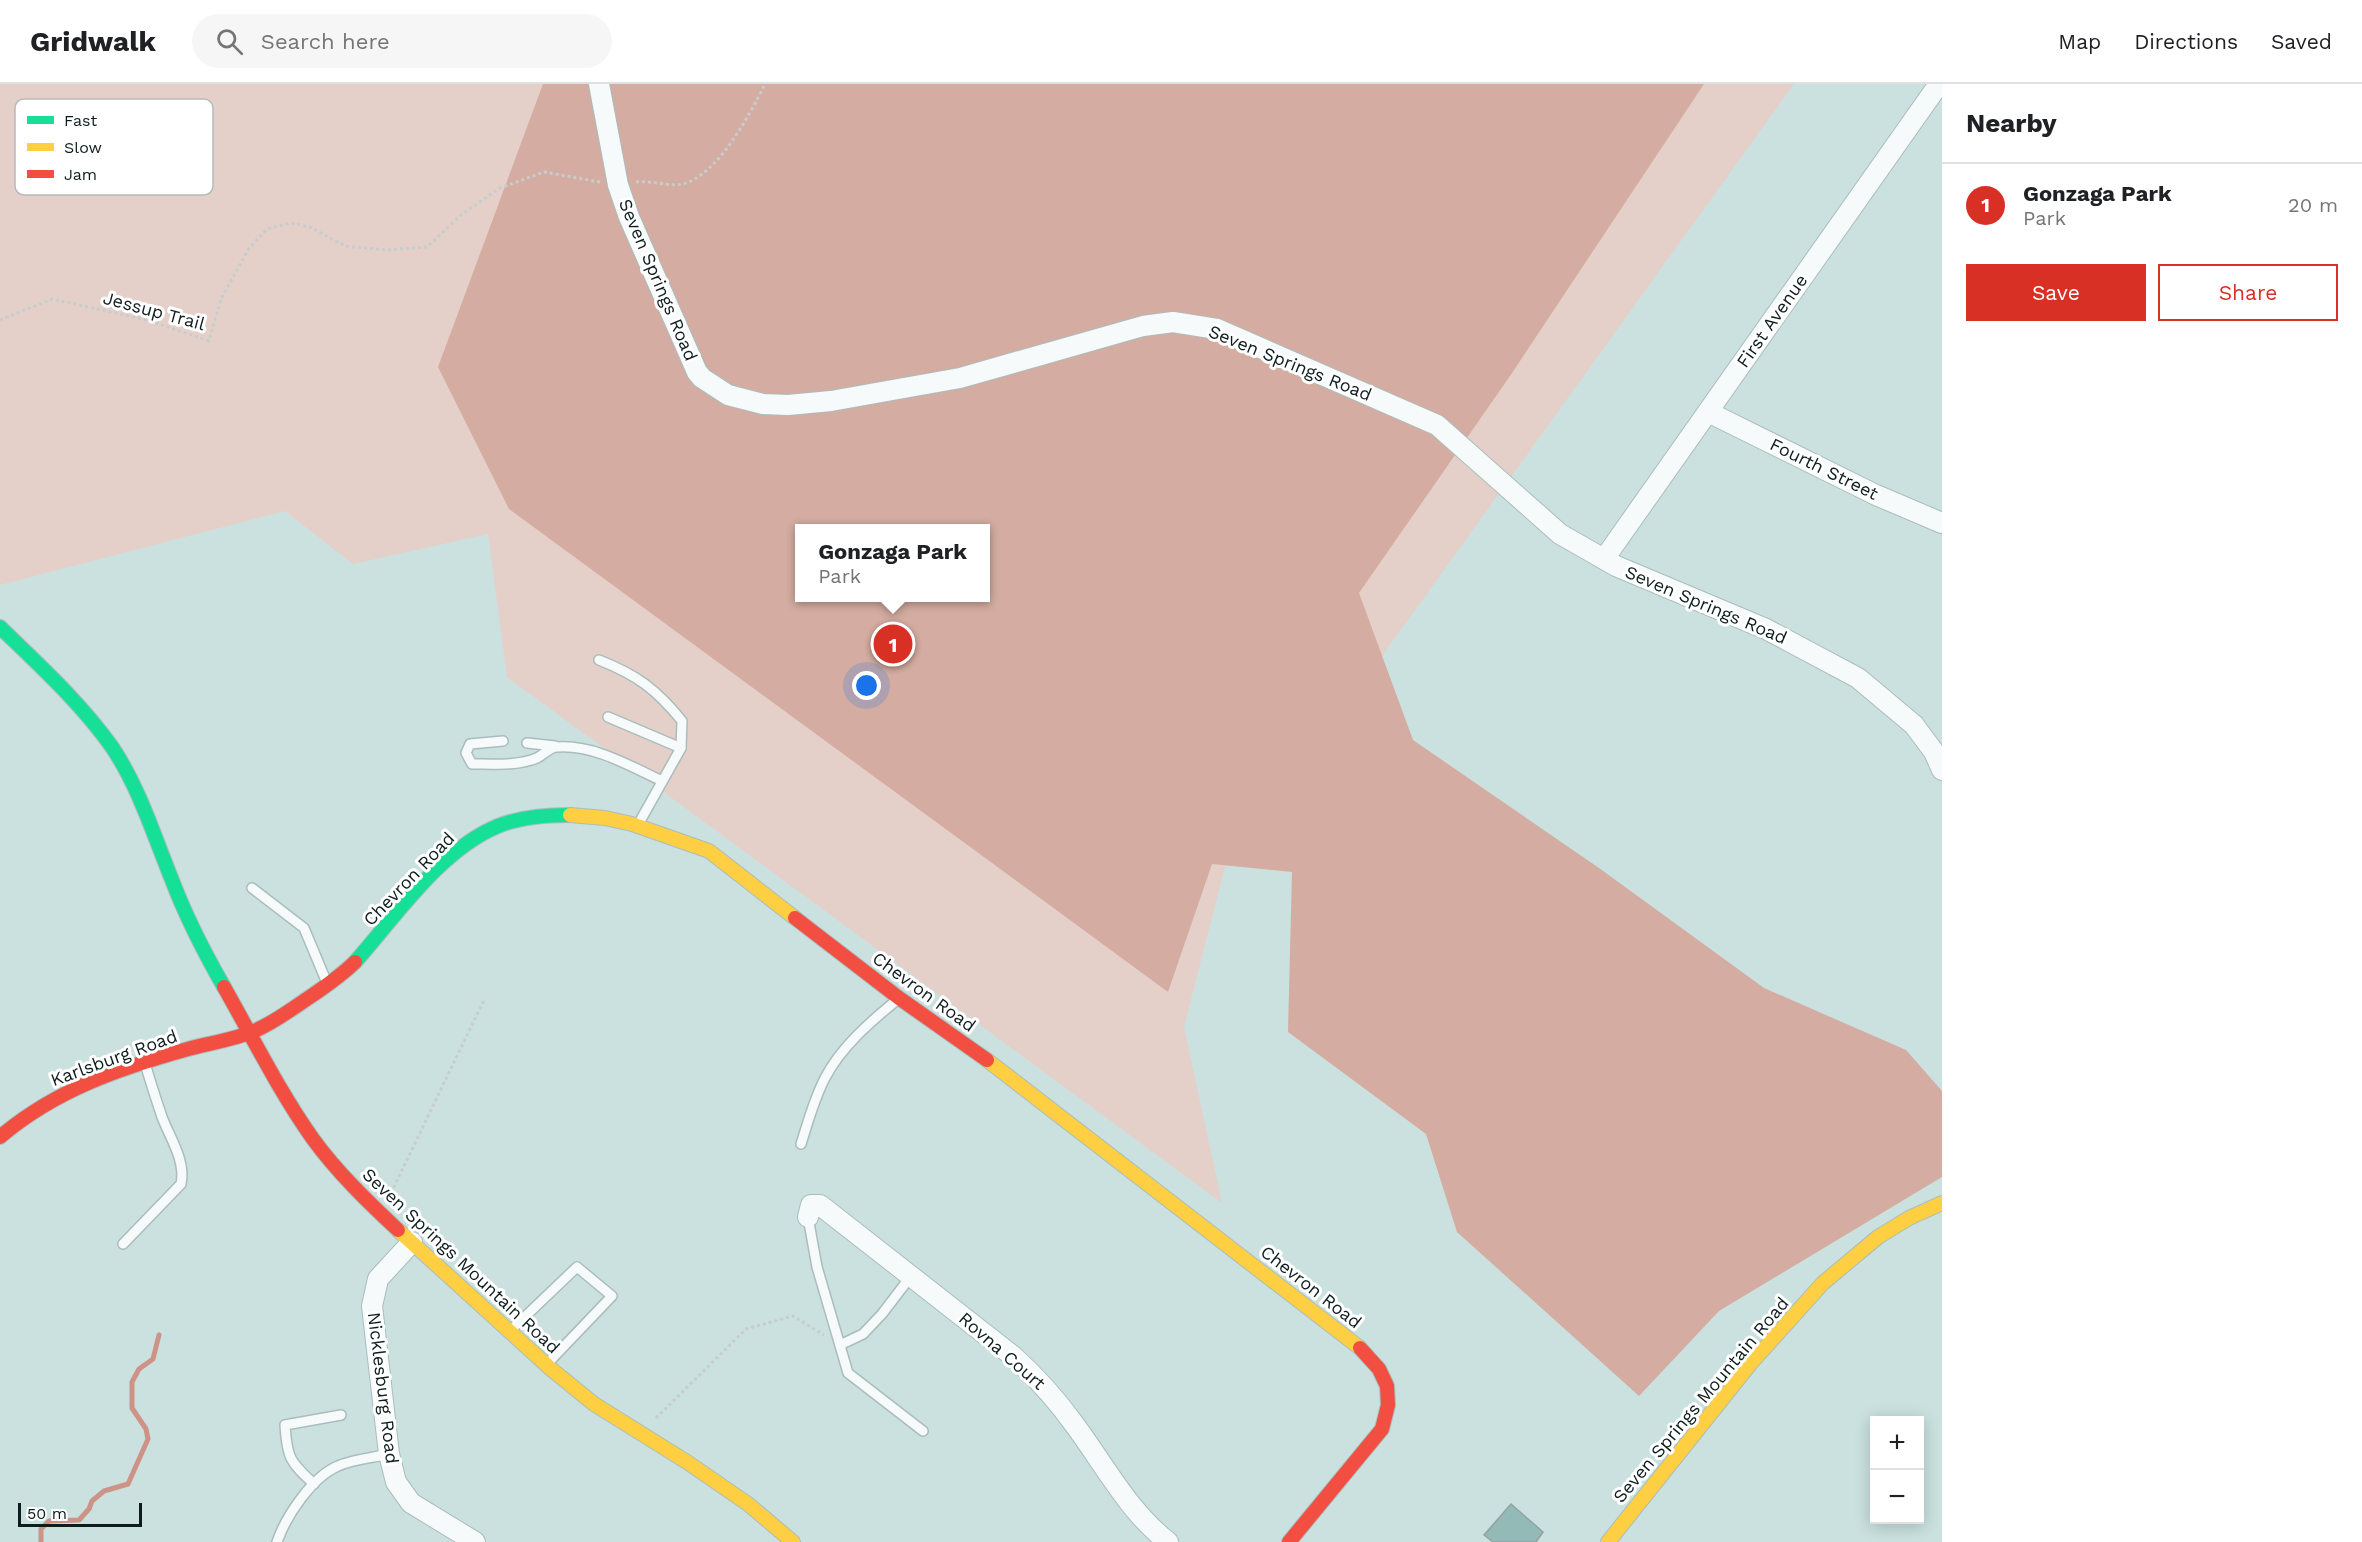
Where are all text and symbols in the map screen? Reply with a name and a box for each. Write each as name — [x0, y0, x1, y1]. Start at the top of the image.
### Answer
search box — [192, 14, 612, 68]
text: Gridwalk — [30, 25, 156, 58]
icon: search — [213, 25, 246, 58]
text: Search here — [261, 29, 390, 54]
text: Map — [2058, 29, 2101, 54]
text: Directions — [2134, 29, 2238, 54]
text: Saved — [2271, 29, 2332, 54]
legend — [15, 99, 213, 195]
text: Nearby — [1966, 108, 2057, 138]
text: Fast — [64, 111, 97, 130]
text: Slow — [64, 138, 102, 157]
text: Jam — [64, 165, 97, 184]
text: Gonzaga Park — [2023, 181, 2172, 206]
text: 1 — [1981, 193, 1990, 217]
text: 20 m — [2288, 193, 2338, 217]
street label: Seven Springs Road — [615, 196, 702, 364]
text: Park — [2023, 206, 2066, 230]
button: Save — [1966, 264, 2146, 321]
button: Share — [2158, 264, 2338, 321]
street label: First Avenue — [1732, 270, 1811, 371]
street label: Jessup Trail — [101, 287, 208, 334]
street label: Seven Springs Road — [1206, 320, 1375, 405]
street label: Fourth Street — [1767, 433, 1882, 504]
popup — [795, 524, 990, 602]
text: Gonzaga Park — [818, 539, 967, 564]
street label: Seven Springs Road — [1622, 561, 1790, 648]
text: Park — [818, 564, 861, 588]
pin: 1 — [874, 622, 912, 666]
your location — [852, 671, 881, 700]
street label: Chevron Road — [359, 827, 459, 930]
street label: Chevron Road — [869, 947, 980, 1036]
street label: Karlsburg Road — [48, 1025, 180, 1090]
street label: Seven Springs Mountain Road — [358, 1164, 564, 1358]
street label: Chevron Road — [1257, 1241, 1366, 1332]
street label: Seven Springs Mountain Road — [1608, 1293, 1793, 1507]
street label: Rovna Court — [955, 1307, 1050, 1394]
street label: Nicklesburg Road — [364, 1311, 403, 1465]
map controls — [1870, 1416, 1924, 1524]
button: + — [1870, 1416, 1924, 1470]
button: − — [1870, 1470, 1924, 1524]
scale bar — [18, 1500, 142, 1528]
text: 50 m — [27, 1504, 67, 1523]

